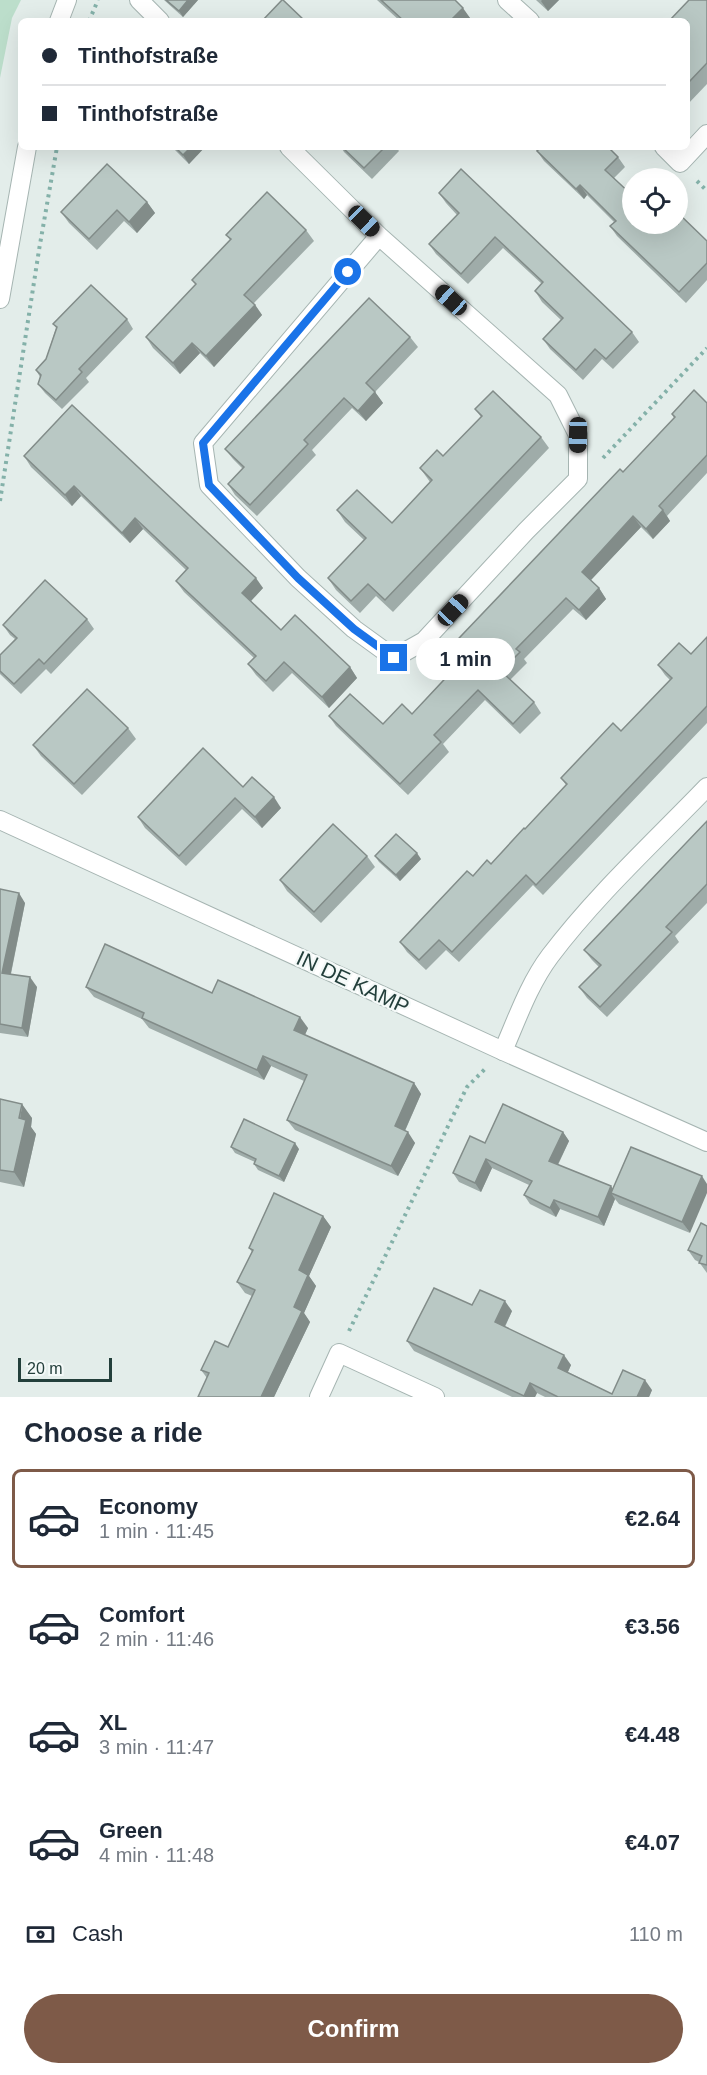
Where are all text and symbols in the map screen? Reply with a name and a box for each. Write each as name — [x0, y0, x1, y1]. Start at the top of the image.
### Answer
text: Tinthofstraße — [78, 43, 218, 68]
text: Tinthofstraße — [78, 101, 218, 126]
map controls — [622, 168, 688, 234]
button: locate — [622, 168, 688, 234]
car — [345, 202, 383, 240]
route start — [334, 258, 361, 285]
car — [432, 281, 470, 319]
car — [569, 417, 587, 453]
car — [434, 591, 472, 629]
callout: 1 min — [415, 637, 514, 679]
route end — [380, 644, 407, 671]
text: 1 min — [439, 648, 492, 670]
street label: IN DE KAMP — [293, 946, 413, 1018]
scale bar — [18, 1355, 112, 1382]
text: 20 m — [27, 1360, 63, 1377]
text: Choose a ride — [24, 1418, 203, 1448]
icon: car — [27, 1492, 81, 1546]
text: Economy — [99, 1494, 198, 1519]
text: €2.64 — [625, 1506, 680, 1531]
text: 1 min · 11:45 — [99, 1520, 214, 1542]
icon: car — [27, 1600, 81, 1654]
text: Comfort — [99, 1602, 185, 1627]
text: €3.56 — [625, 1614, 680, 1639]
text: 2 min · 11:46 — [99, 1628, 214, 1650]
icon: car — [27, 1708, 81, 1762]
text: XL — [99, 1710, 127, 1735]
text: €4.48 — [625, 1722, 680, 1747]
text: 3 min · 11:47 — [99, 1736, 214, 1758]
icon: car — [27, 1816, 81, 1870]
text: Green — [99, 1818, 163, 1843]
text: €4.07 — [625, 1830, 680, 1855]
text: 4 min · 11:48 — [99, 1844, 214, 1866]
icon: cash — [24, 1918, 57, 1951]
text: Cash — [72, 1921, 123, 1946]
text: 110 m — [629, 1923, 683, 1945]
button: Confirm — [24, 1994, 683, 2063]

